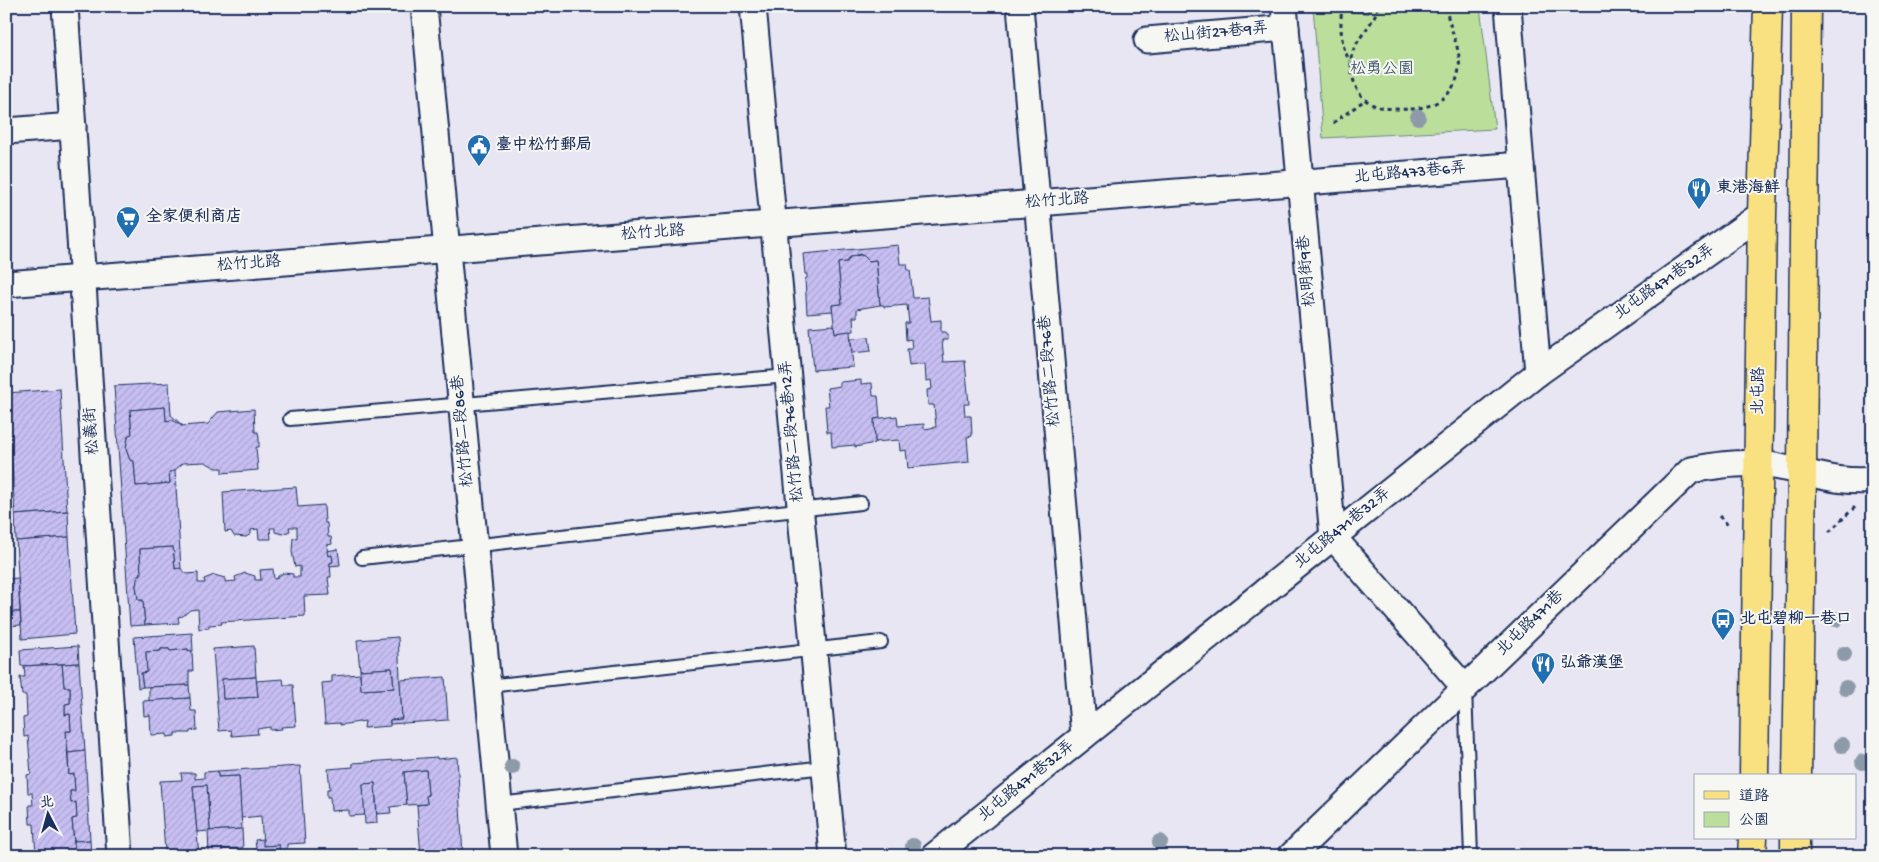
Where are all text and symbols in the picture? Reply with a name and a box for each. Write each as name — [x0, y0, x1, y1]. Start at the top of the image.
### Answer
street label: 松山街27巷9弄 — [1163, 18, 1269, 48]
park label: 松勇公園 — [1350, 60, 1414, 80]
public building icon: 臺中松竹郵局 — [466, 133, 492, 167]
place label: 臺中松竹郵局 — [496, 135, 592, 156]
street label: 北屯路473巷6弄 — [1353, 158, 1467, 188]
restaurant icon: 東港海鮮 — [1686, 176, 1712, 210]
place label: 東港海鮮 — [1716, 178, 1780, 199]
street label: 松竹北路 — [1024, 188, 1090, 214]
supermarket icon: 全家便利商店 — [115, 205, 141, 239]
place label: 全家便利商店 — [146, 207, 242, 228]
street label: 松竹北路 — [620, 220, 686, 246]
street label: 松明街9巷 — [1293, 234, 1321, 308]
street label: 北屯路471巷32弄 — [1610, 240, 1719, 325]
street label: 松竹北路 — [216, 251, 282, 277]
street label: 松竹路二段76巷 — [1035, 314, 1065, 428]
street label: 松竹路二段76巷12弄 — [775, 359, 809, 503]
street label: 北屯路 — [1748, 367, 1770, 415]
street label: 松竹路二段86巷 — [448, 374, 478, 488]
street label: 松義街 — [80, 406, 104, 456]
street label: 北屯路471巷32弄 — [1290, 483, 1395, 574]
street label: 北屯路471巷 — [1492, 586, 1569, 661]
bus stop icon: 北屯碧柳一巷口 — [1710, 607, 1736, 641]
place label: 北屯碧柳一巷口 — [1740, 609, 1852, 630]
restaurant icon: 弘爺漢堡 — [1530, 651, 1556, 685]
place label: 弘爺漢堡 — [1560, 653, 1624, 674]
street label: 北屯路471巷32弄 — [974, 736, 1079, 827]
legend — [1694, 774, 1856, 840]
text: 道路 — [1739, 788, 1769, 806]
north arrow — [22, 790, 72, 840]
text: 北 — [39, 794, 55, 813]
text: 公園 — [1739, 812, 1769, 830]

